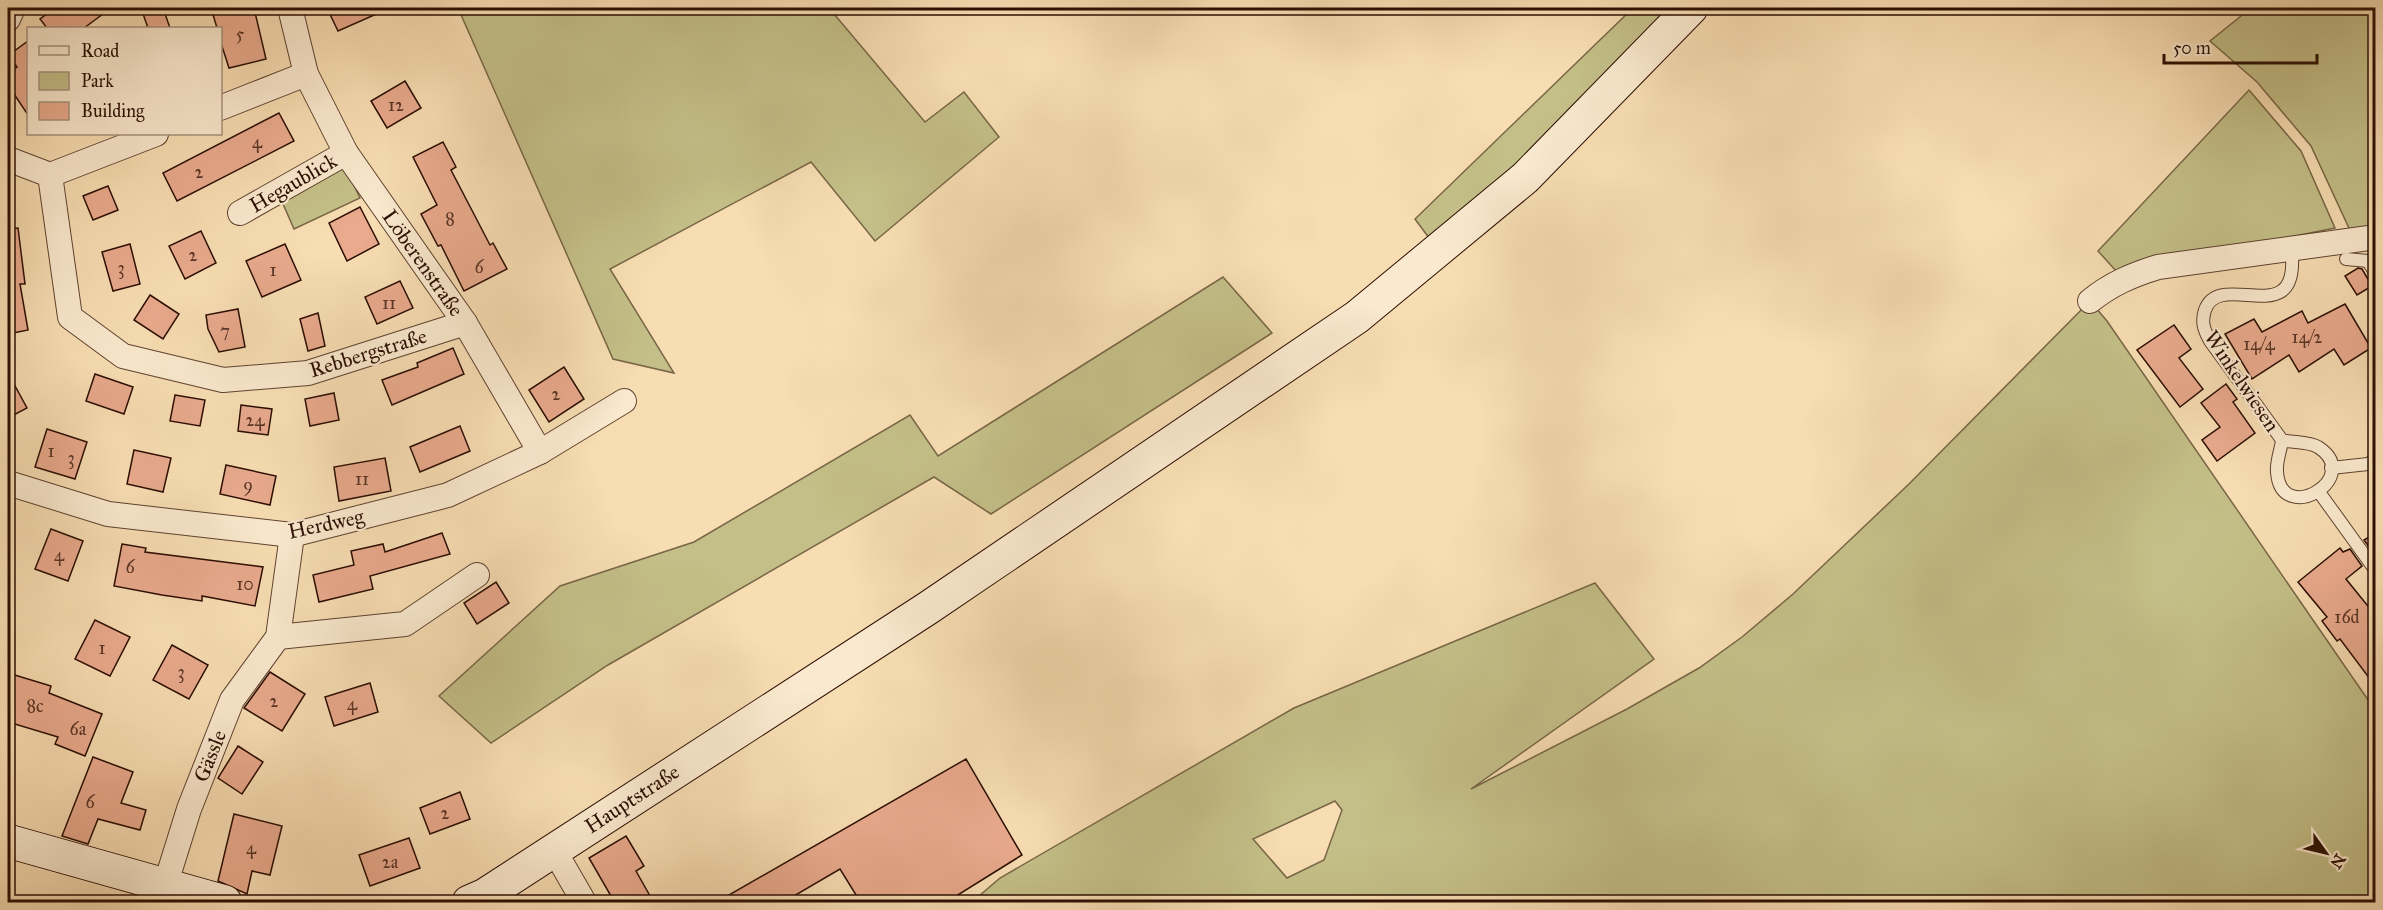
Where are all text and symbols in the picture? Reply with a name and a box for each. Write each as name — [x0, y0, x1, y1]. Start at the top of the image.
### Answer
house number: 5 — [236, 23, 245, 45]
legend — [27, 27, 222, 135]
scale bar — [2164, 27, 2317, 65]
text: 50 m — [2173, 37, 2211, 59]
text: Road — [81, 40, 119, 62]
text: Park — [81, 70, 114, 92]
house number: 12 — [388, 94, 404, 116]
text: Building — [81, 100, 145, 123]
house number: 4 — [252, 131, 263, 153]
street label: Hegaublick — [245, 147, 342, 218]
house number: 2 — [195, 161, 204, 183]
street label: Löberenstraße — [377, 205, 469, 322]
house number: 8 — [445, 208, 455, 230]
house number: 2 — [189, 244, 198, 266]
house number: 6 — [474, 256, 484, 278]
house number: 3 — [117, 257, 125, 279]
house number: 1 — [269, 259, 277, 281]
house number: 11 — [382, 292, 396, 314]
house number: 7 — [220, 320, 230, 342]
street label: Rebbergstraße — [306, 323, 430, 383]
street label: Winkelwiesen — [2199, 325, 2285, 437]
house number: 14/2 — [2292, 326, 2323, 348]
house number: 14/4 — [2243, 333, 2276, 355]
house number: 2 — [552, 383, 561, 405]
house number: 24 — [246, 409, 265, 431]
house number: 1 — [47, 440, 55, 462]
house number: 3 — [67, 447, 75, 469]
house number: 11 — [355, 468, 369, 490]
house number: 9 — [243, 474, 253, 496]
street label: Herdweg — [286, 503, 367, 545]
house number: 4 — [54, 544, 65, 566]
house number: 6 — [125, 556, 135, 578]
house number: 10 — [236, 573, 254, 595]
house number: 16d — [2334, 606, 2360, 628]
house number: 1 — [98, 637, 106, 659]
house number: 3 — [177, 661, 185, 683]
house number: 2 — [270, 690, 279, 712]
house number: 4 — [347, 693, 358, 715]
house number: 8c — [26, 695, 44, 717]
house number: 6a — [70, 718, 87, 740]
street label: Gässle — [188, 726, 232, 786]
street label: Hauptstraße — [580, 759, 684, 839]
house number: 6 — [85, 791, 95, 813]
house number: 2 — [441, 802, 450, 824]
north arrow — [2296, 823, 2356, 883]
house number: 4 — [246, 837, 257, 859]
text: N — [2326, 850, 2350, 872]
house number: 2a — [382, 851, 399, 873]

